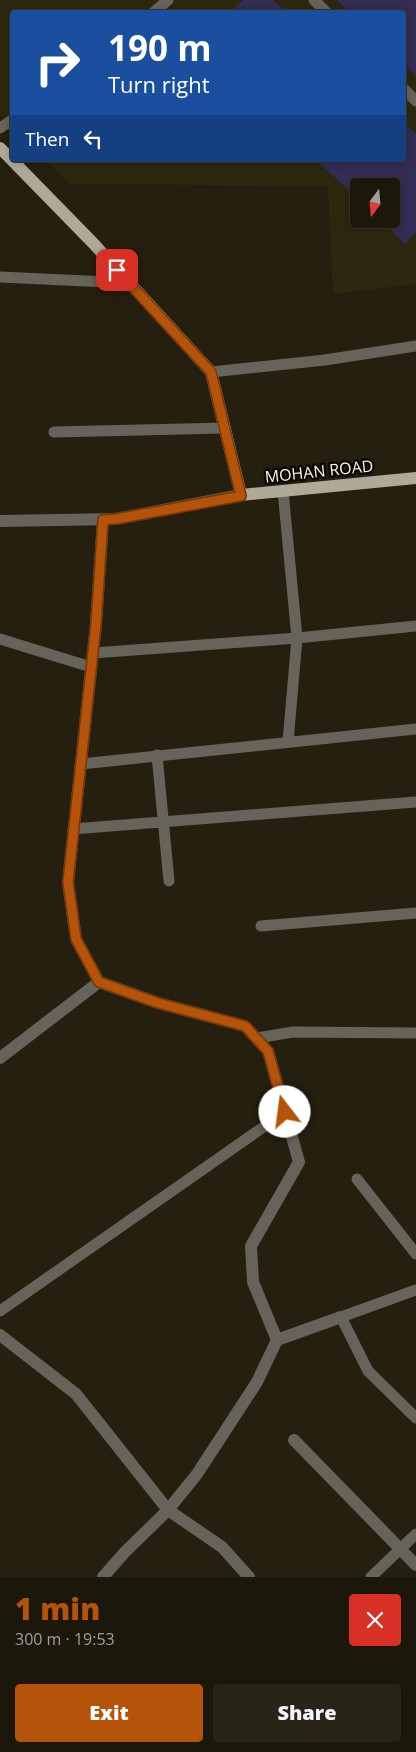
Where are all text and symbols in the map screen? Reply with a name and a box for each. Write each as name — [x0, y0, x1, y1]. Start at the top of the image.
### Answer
text: 190 m — [108, 24, 212, 71]
icon: right — [25, 30, 90, 95]
text: Turn right — [108, 69, 210, 99]
icon: left — [79, 125, 107, 153]
text: Then — [25, 126, 69, 152]
north arrow — [350, 178, 400, 228]
map controls — [350, 178, 400, 228]
pin — [96, 249, 138, 291]
icon: arrive — [103, 256, 131, 284]
street label: MOHAN ROAD — [264, 454, 374, 488]
position arrow — [258, 1085, 310, 1137]
text: 1 min — [15, 1588, 100, 1629]
button: close — [349, 1594, 401, 1646]
text: 300 m · 19:53 — [15, 1628, 115, 1650]
button: Exit — [15, 1684, 203, 1742]
button: Share — [213, 1684, 401, 1742]

